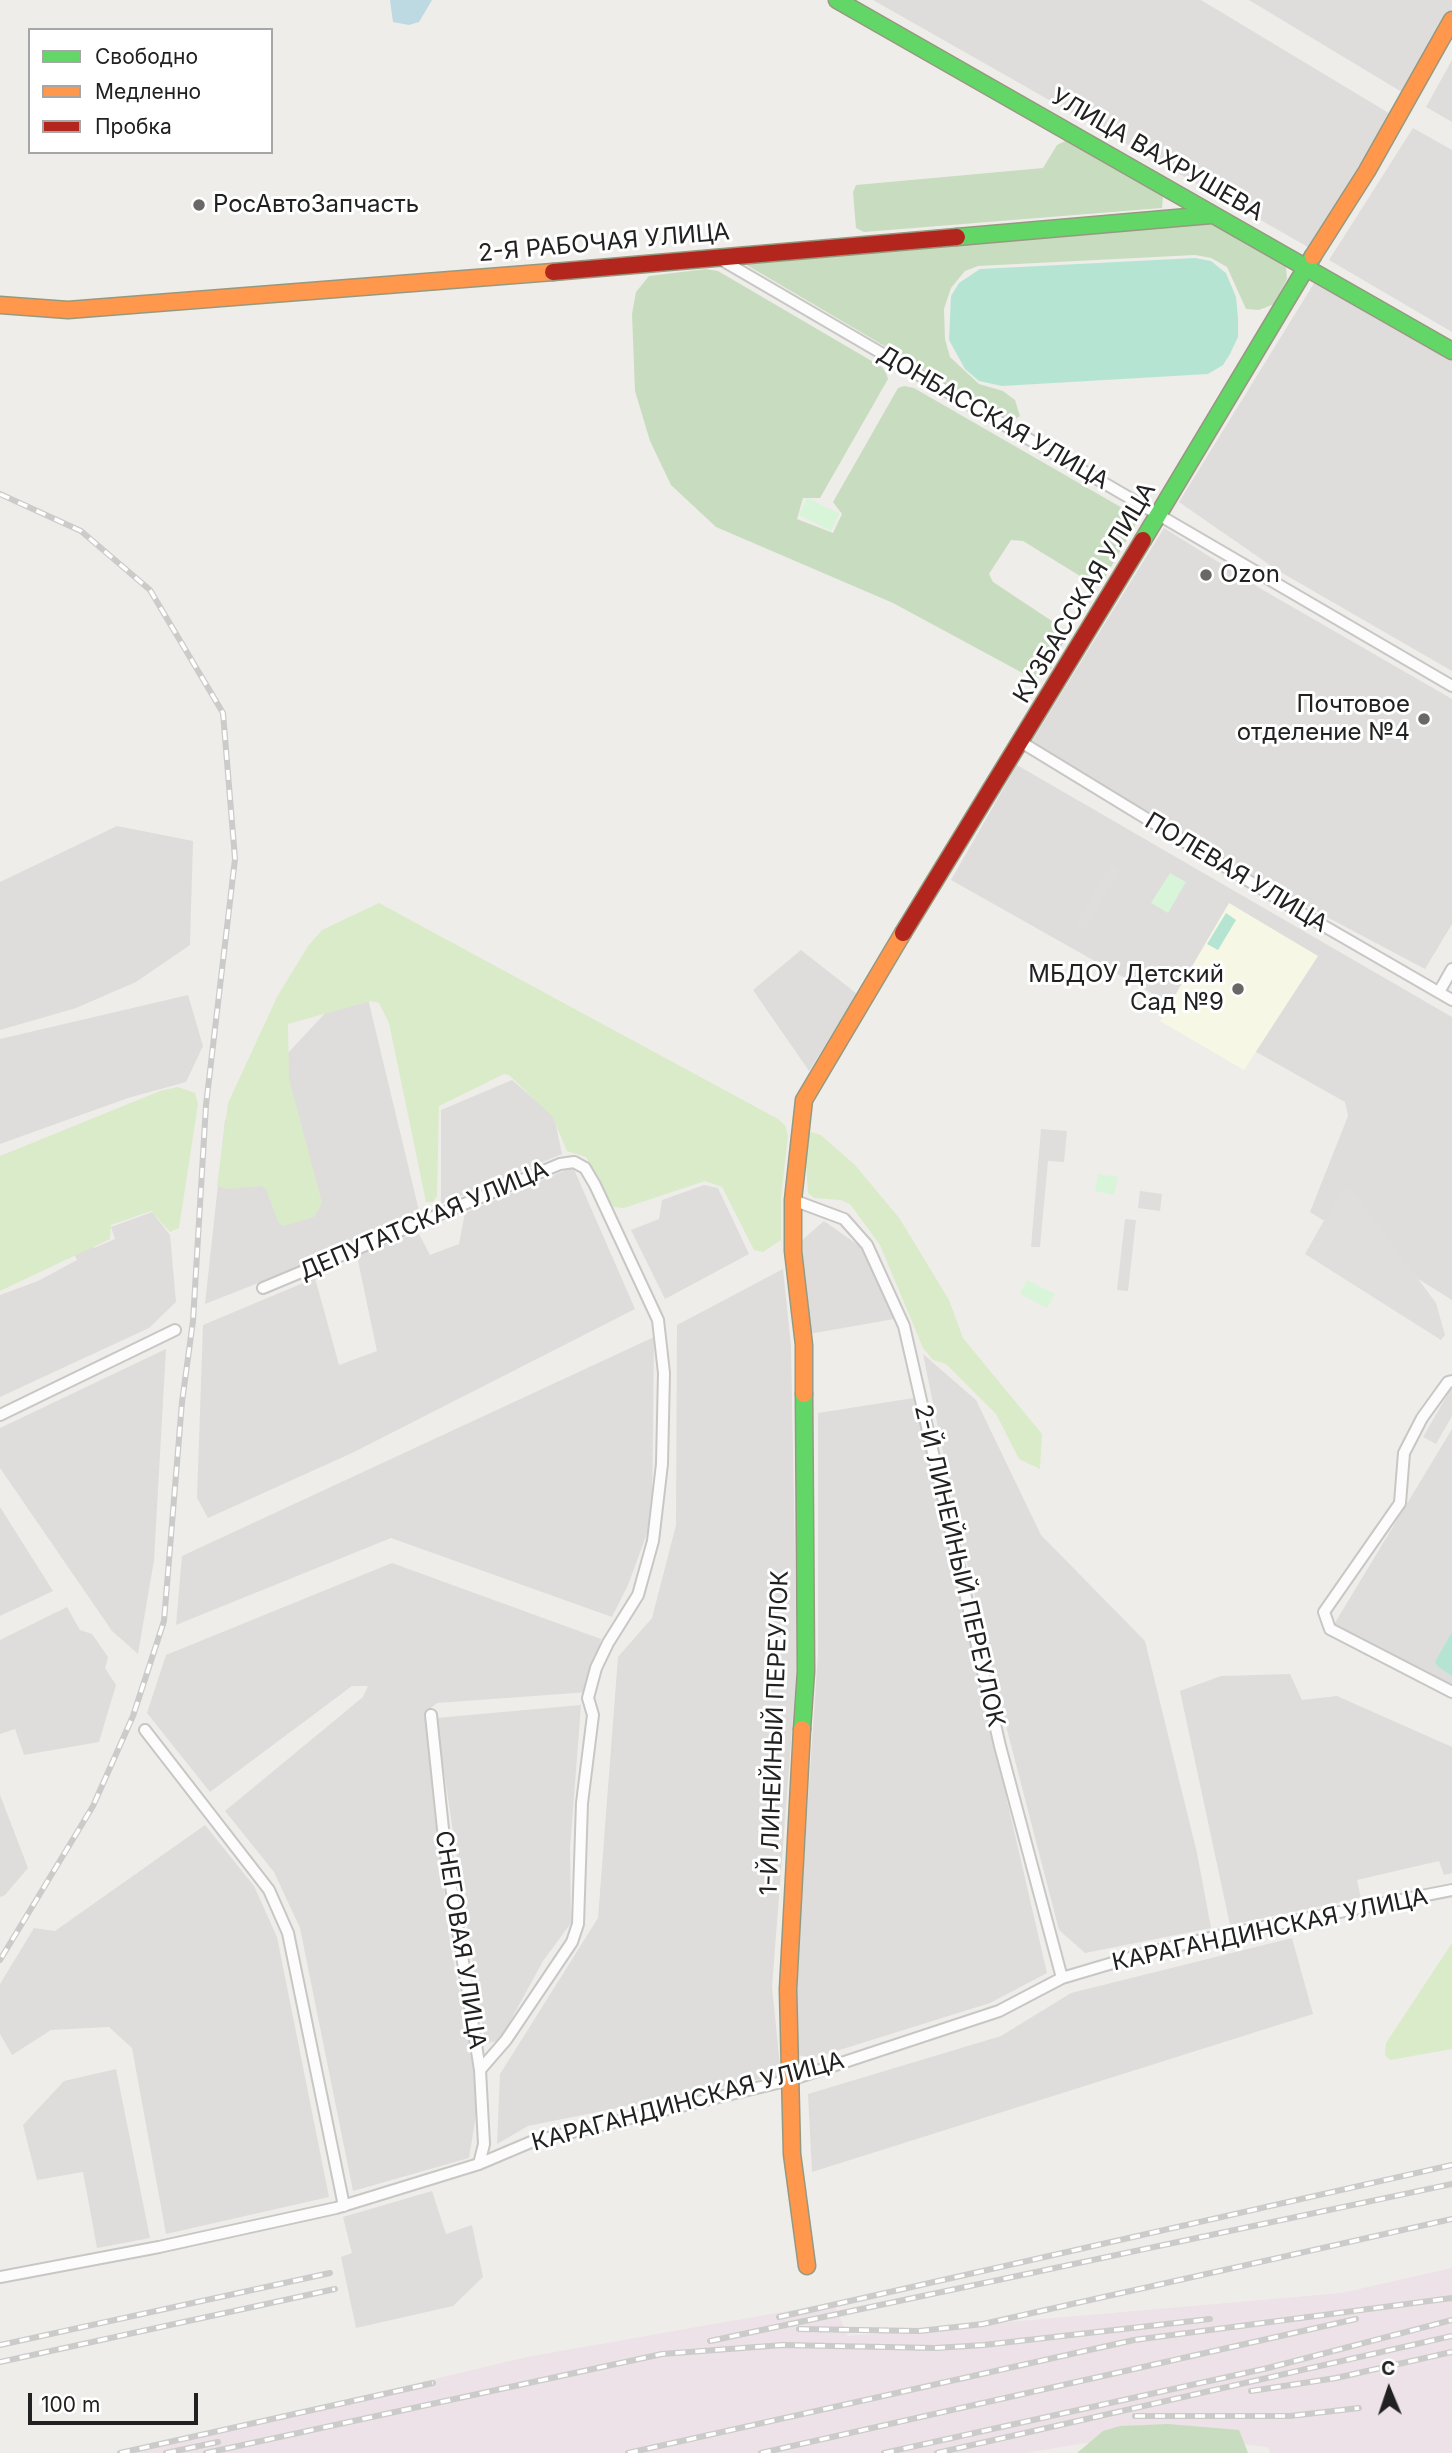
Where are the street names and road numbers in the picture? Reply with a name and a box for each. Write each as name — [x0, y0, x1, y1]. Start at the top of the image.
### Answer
street label: УЛИЦА ВАХРУШЕВА — [1046, 82, 1268, 228]
street label: 2-Я РАБОЧАЯ УЛИЦА — [477, 218, 731, 268]
street label: ДОНБАССКАЯ УЛИЦА — [872, 340, 1114, 496]
street label: КУЗБАССКАЯ УЛИЦА — [1008, 478, 1162, 708]
street label: ПОЛЕВАЯ УЛИЦА — [1139, 807, 1333, 939]
street label: ДЕПУТАТСКАЯ УЛИЦА — [295, 1155, 553, 1287]
street label: 2-Й ЛИНЕЙНЫЙ ПЕРЕУЛОК — [908, 1402, 1010, 1730]
street label: 1-Й ЛИНЕЙНЫЙ ПЕРЕУЛОК — [755, 1570, 795, 1896]
street label: СНЕГОВАЯ УЛИЦА — [429, 1829, 491, 2051]
street label: КАРАГАНДИНСКАЯ УЛИЦА — [1110, 1882, 1430, 1978]
street label: КАРАГАНДИНСКАЯ УЛИЦА — [529, 2046, 847, 2158]

